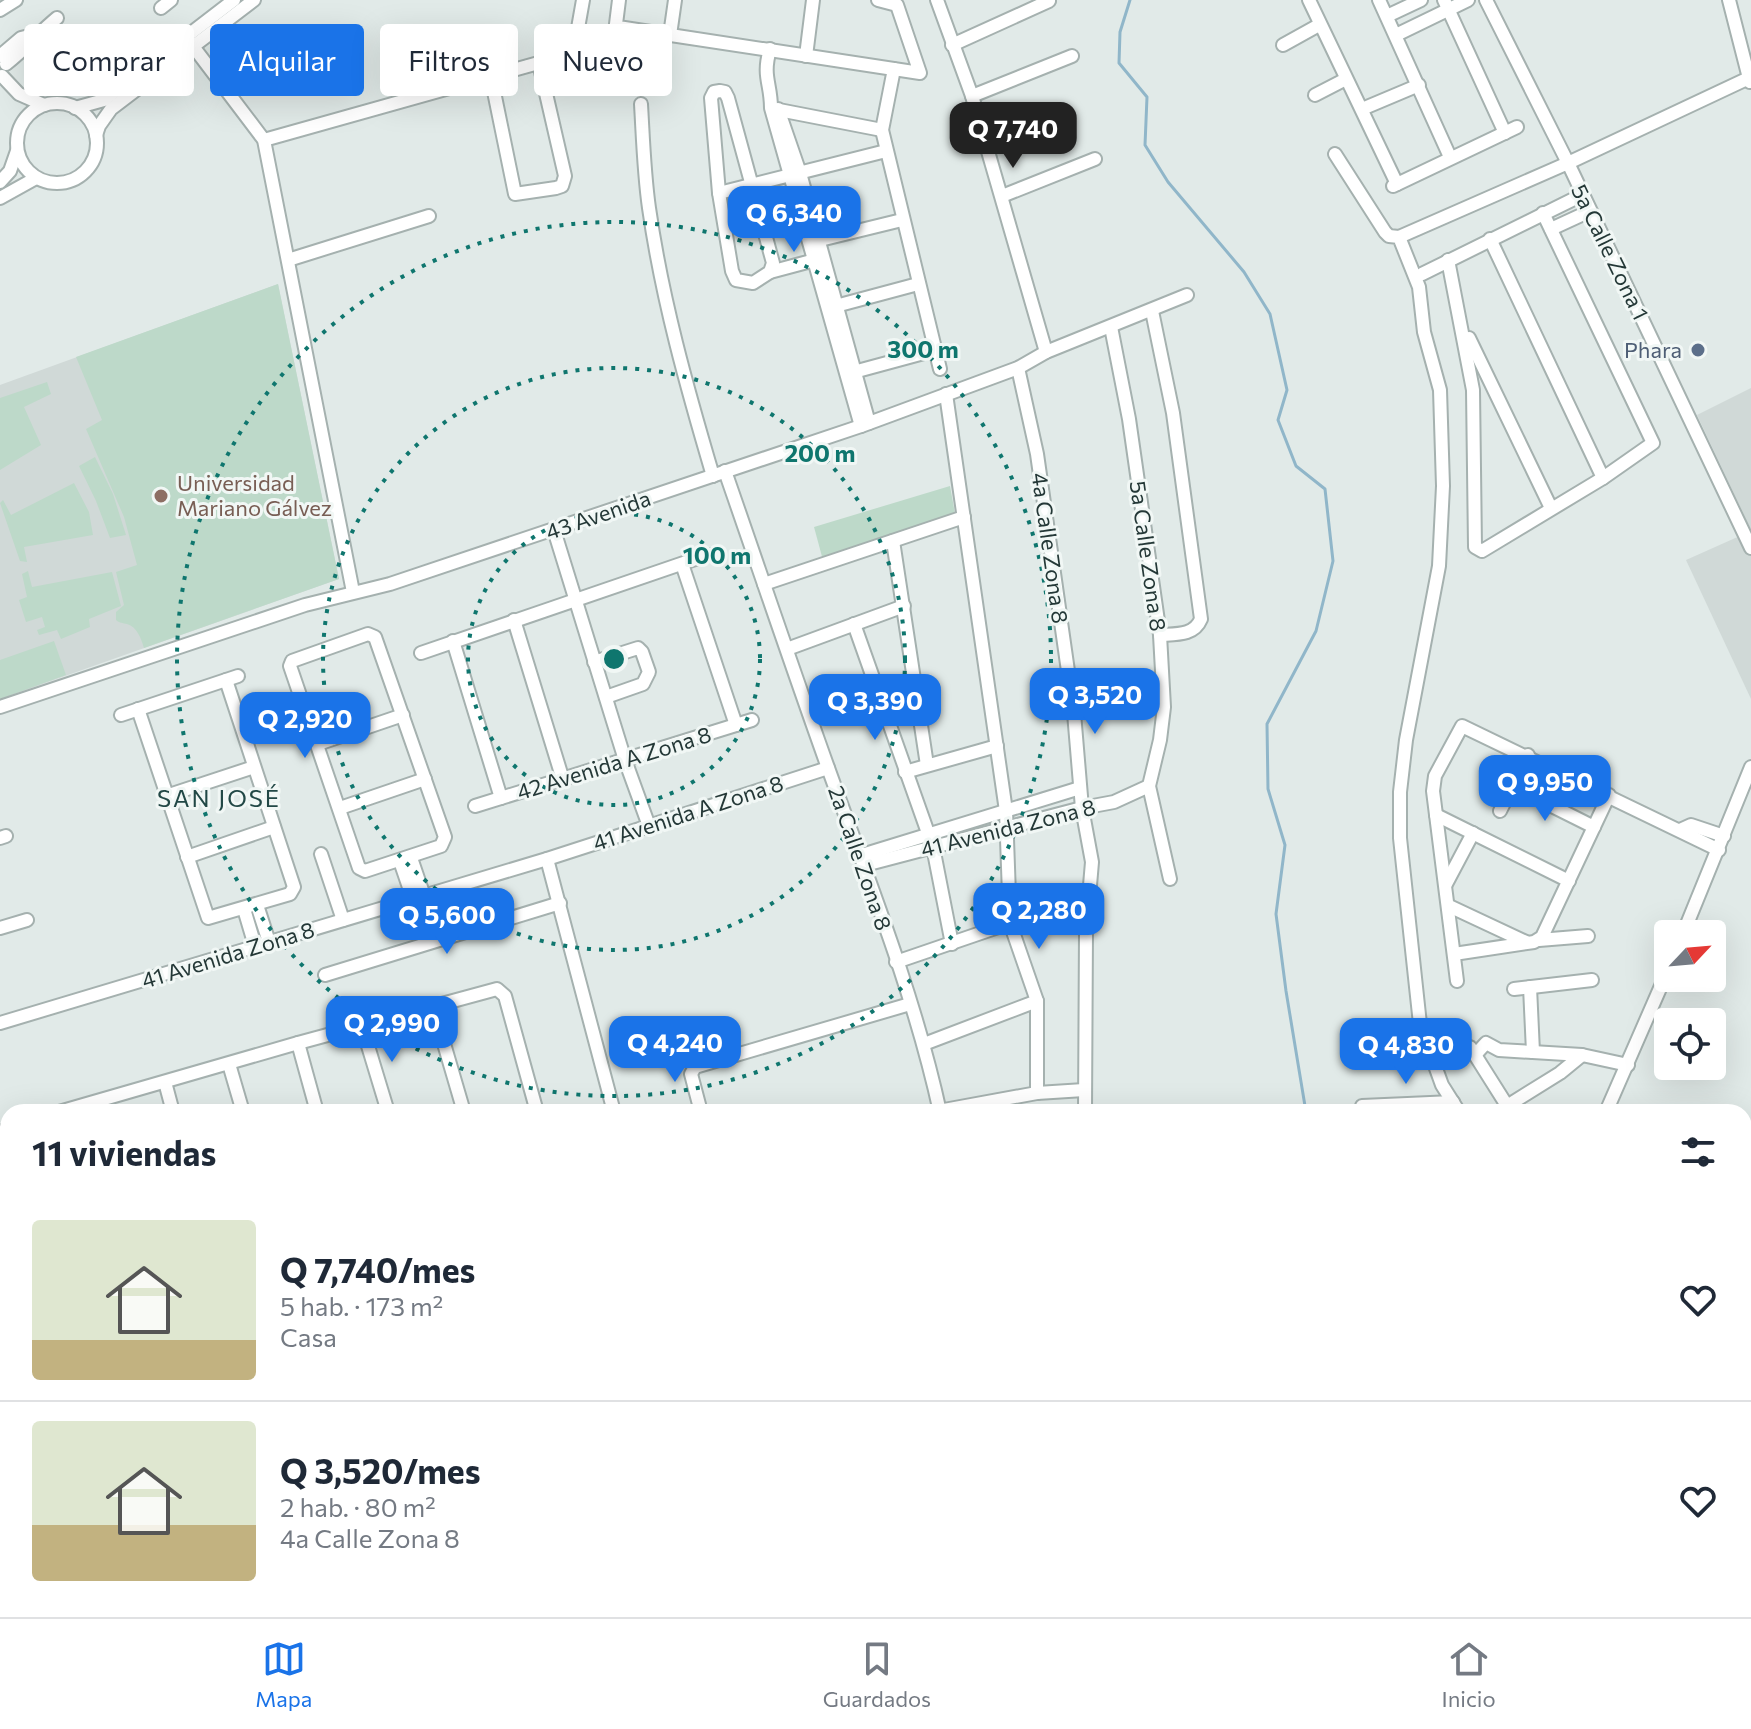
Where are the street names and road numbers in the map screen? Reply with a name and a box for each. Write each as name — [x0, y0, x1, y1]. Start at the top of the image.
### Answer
street label: 5a Calle Zona 1 — [1566, 180, 1655, 324]
street label: 4a Calle Zona 8 — [1027, 471, 1074, 625]
street label: 5a Calle Zona 8 — [1125, 479, 1172, 633]
street label: 43 Avenida — [542, 484, 654, 545]
street label: 42 Avenida A Zona 8 — [513, 720, 714, 805]
street label: 41 Avenida A Zona 8 — [589, 769, 786, 856]
street label: 2a Calle Zona 8 — [823, 782, 898, 934]
street label: 41 Avenida Zona 8 — [918, 793, 1098, 862]
street label: 41 Avenida Zona 8 — [138, 915, 318, 994]

